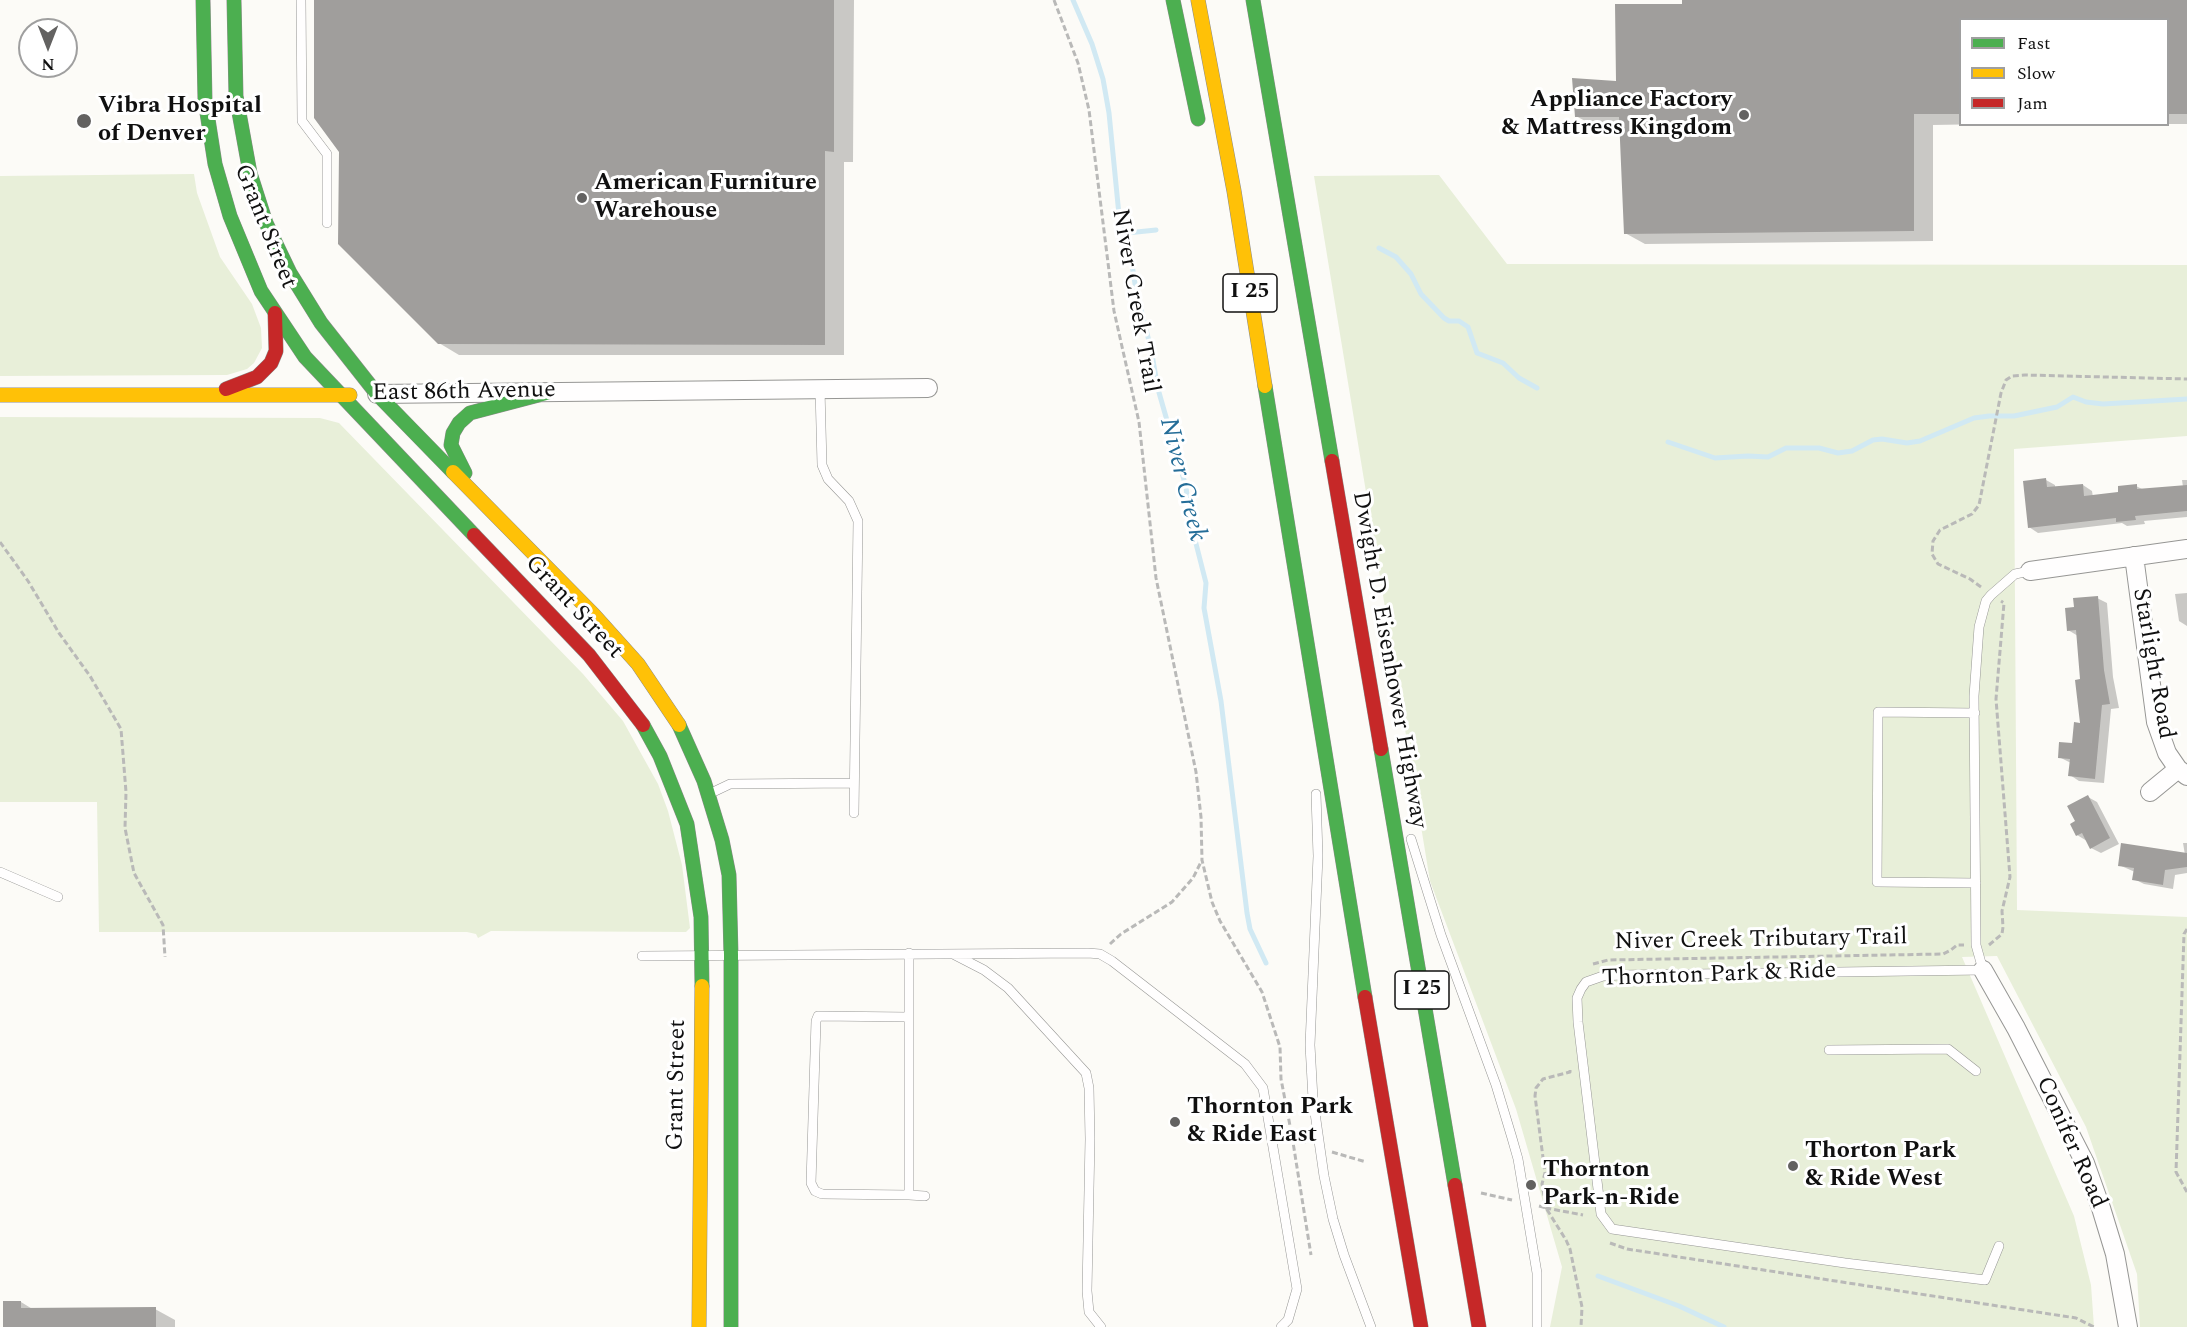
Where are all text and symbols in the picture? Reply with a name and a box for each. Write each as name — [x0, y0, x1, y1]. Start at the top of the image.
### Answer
north arrow — [18, 18, 78, 78]
legend — [1959, 18, 2169, 126]
text: Fast — [2017, 30, 2050, 57]
text: N — [41, 52, 55, 76]
text: Slow — [2017, 60, 2055, 87]
place label: Appliance Factory & Mattress Kingdom — [1501, 87, 1732, 143]
text: Jam — [2017, 90, 2048, 117]
place label: Vibra Hospital of Denver — [98, 93, 262, 149]
marker: Appliance Factory & Mattress Kingdom — [1737, 108, 1751, 122]
marker: Vibra Hospital of Denver — [75, 112, 93, 130]
street label: Grant Street — [226, 161, 302, 293]
place label: American Furniture Warehouse — [594, 170, 817, 226]
marker: American Furniture Warehouse — [575, 191, 589, 205]
street label: Niver Creek Trail — [1104, 207, 1164, 395]
road number: I 25 — [1223, 274, 1277, 312]
street label: East 86th Avenue — [372, 377, 556, 409]
water label: Niver Creek — [1151, 415, 1211, 545]
street label: Dwight D. Eisenhower Highway — [1344, 489, 1432, 831]
street label: Grant Street — [518, 550, 628, 666]
street label: Starlight Road — [2125, 586, 2179, 742]
street label: Niver Creek Tributary Trail — [1614, 924, 1908, 958]
street label: Thornton Park & Ride — [1601, 958, 1837, 994]
road number: I 25 — [1395, 971, 1449, 1009]
street label: Grant Street — [662, 1019, 694, 1151]
street label: Conifer Road — [2028, 1073, 2112, 1213]
place label: Thornton Park & Ride East — [1187, 1094, 1353, 1150]
marker: Thornton Park & Ride East — [1168, 1115, 1182, 1129]
place label: Thorton Park & Ride West — [1805, 1138, 1956, 1194]
place label: Thornton Park-n-Ride — [1543, 1157, 1679, 1213]
marker: Thorton Park & Ride West — [1786, 1159, 1800, 1173]
marker: Thornton Park-n-Ride — [1524, 1178, 1538, 1192]

